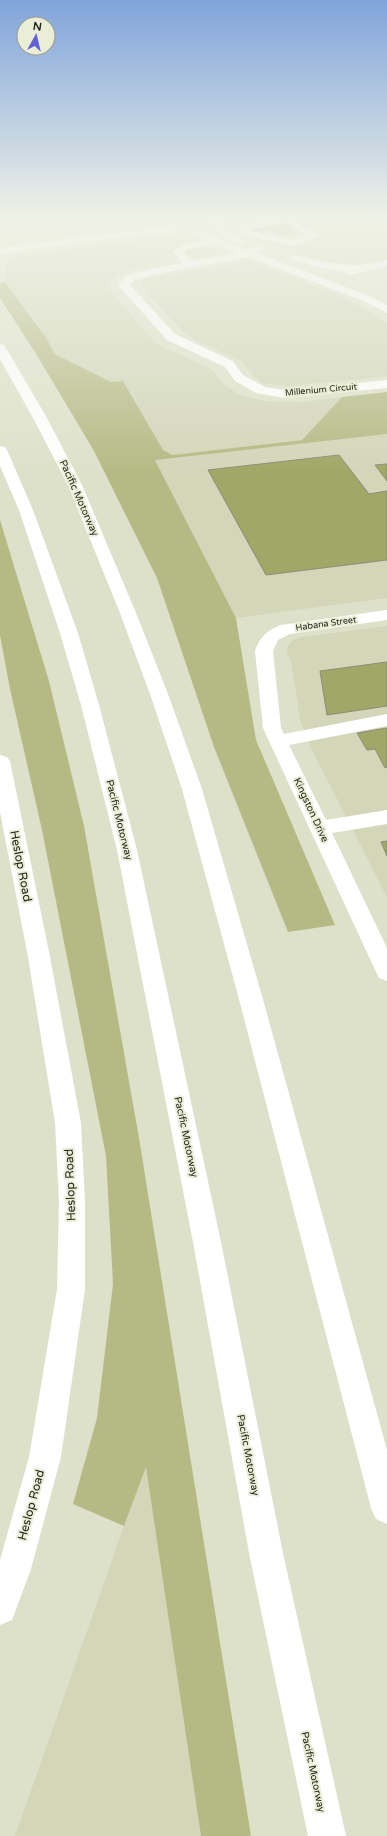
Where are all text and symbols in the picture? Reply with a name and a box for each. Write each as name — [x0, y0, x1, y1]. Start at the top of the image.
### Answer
north arrow — [16, 16, 56, 56]
text: N — [32, 20, 43, 34]
street label: Millenium Circuit — [285, 381, 358, 399]
street label: Pacific Motorway — [57, 458, 101, 539]
street label: Habana Street — [295, 614, 358, 634]
street label: Kingston Drive — [291, 776, 331, 844]
street label: Pacific Motorway — [103, 779, 135, 862]
street label: Heslop Road — [7, 829, 35, 903]
street label: Pacific Motorway — [172, 1096, 201, 1179]
street label: Heslop Road — [62, 1148, 78, 1222]
street label: Pacific Motorway — [234, 1414, 262, 1497]
street label: Heslop Road — [15, 1468, 47, 1542]
street label: Pacific Motorway — [299, 1731, 328, 1814]

